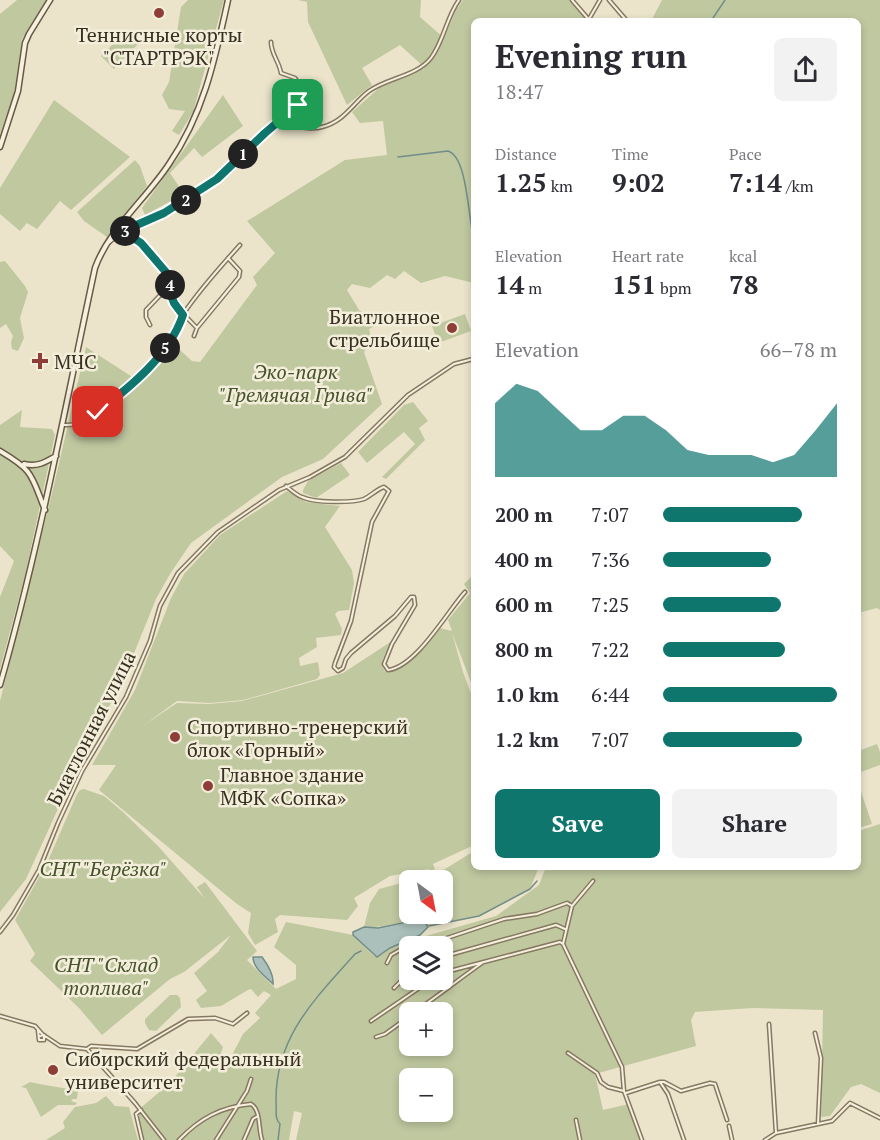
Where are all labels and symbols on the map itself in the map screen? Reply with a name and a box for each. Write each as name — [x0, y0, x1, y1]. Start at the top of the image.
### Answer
marker: Теннисные корты "СТАРТРЭК" — [152, 6, 166, 20]
place label: Теннисные корты "СТАРТРЭК" — [76, 21, 242, 71]
pin — [272, 79, 323, 130]
pin: 1 — [228, 139, 258, 169]
pin: 2 — [171, 185, 201, 215]
pin: 3 — [110, 216, 140, 246]
pin: 4 — [155, 270, 185, 300]
place label: Биатлонное стрельбище — [329, 303, 440, 353]
marker: Биатлонное стрельбище — [445, 321, 459, 335]
pin: 5 — [150, 333, 180, 363]
place label: МЧС — [54, 348, 97, 375]
marker: МЧС — [31, 352, 49, 370]
park label: Эко-парк "Гремячая Грива" — [219, 358, 373, 408]
pin — [72, 386, 123, 437]
street label: Биатлонная улица — [40, 646, 142, 810]
place label: Спортивно-тренерский блок «Горный» — [187, 713, 408, 763]
marker: Спортивно-тренерский блок «Горный» — [168, 730, 182, 744]
place label: Главное здание МФК «Сопка» — [220, 761, 364, 811]
marker: Главное здание МФК «Сопка» — [201, 779, 215, 793]
park label: СНТ "Берёзка" — [39, 855, 167, 882]
north arrow — [399, 870, 453, 924]
park label: СНТ "Склад топлива" — [54, 951, 158, 1001]
place label: Сибирский федеральный университет — [64, 1045, 302, 1095]
marker: Сибирский федеральный университет — [46, 1063, 60, 1077]

